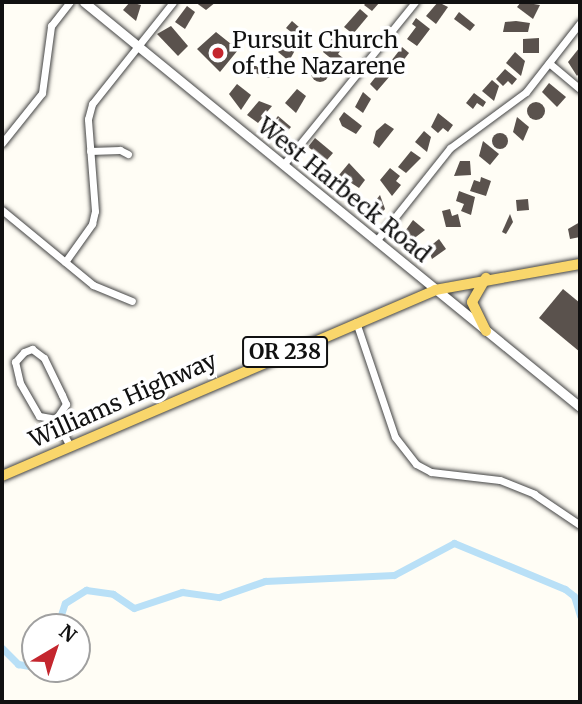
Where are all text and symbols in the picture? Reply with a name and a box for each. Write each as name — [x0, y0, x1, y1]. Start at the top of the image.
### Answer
place label: Pursuit Church of the Nazarene — [232, 26, 405, 80]
marker: Pursuit Church of the Nazarene — [210, 45, 226, 61]
street label: West Harbeck Road — [252, 112, 436, 268]
road number: OR 238 — [241, 334, 329, 370]
street label: Williams Highway — [25, 346, 221, 454]
north arrow — [21, 613, 91, 683]
text: N — [55, 619, 81, 647]

